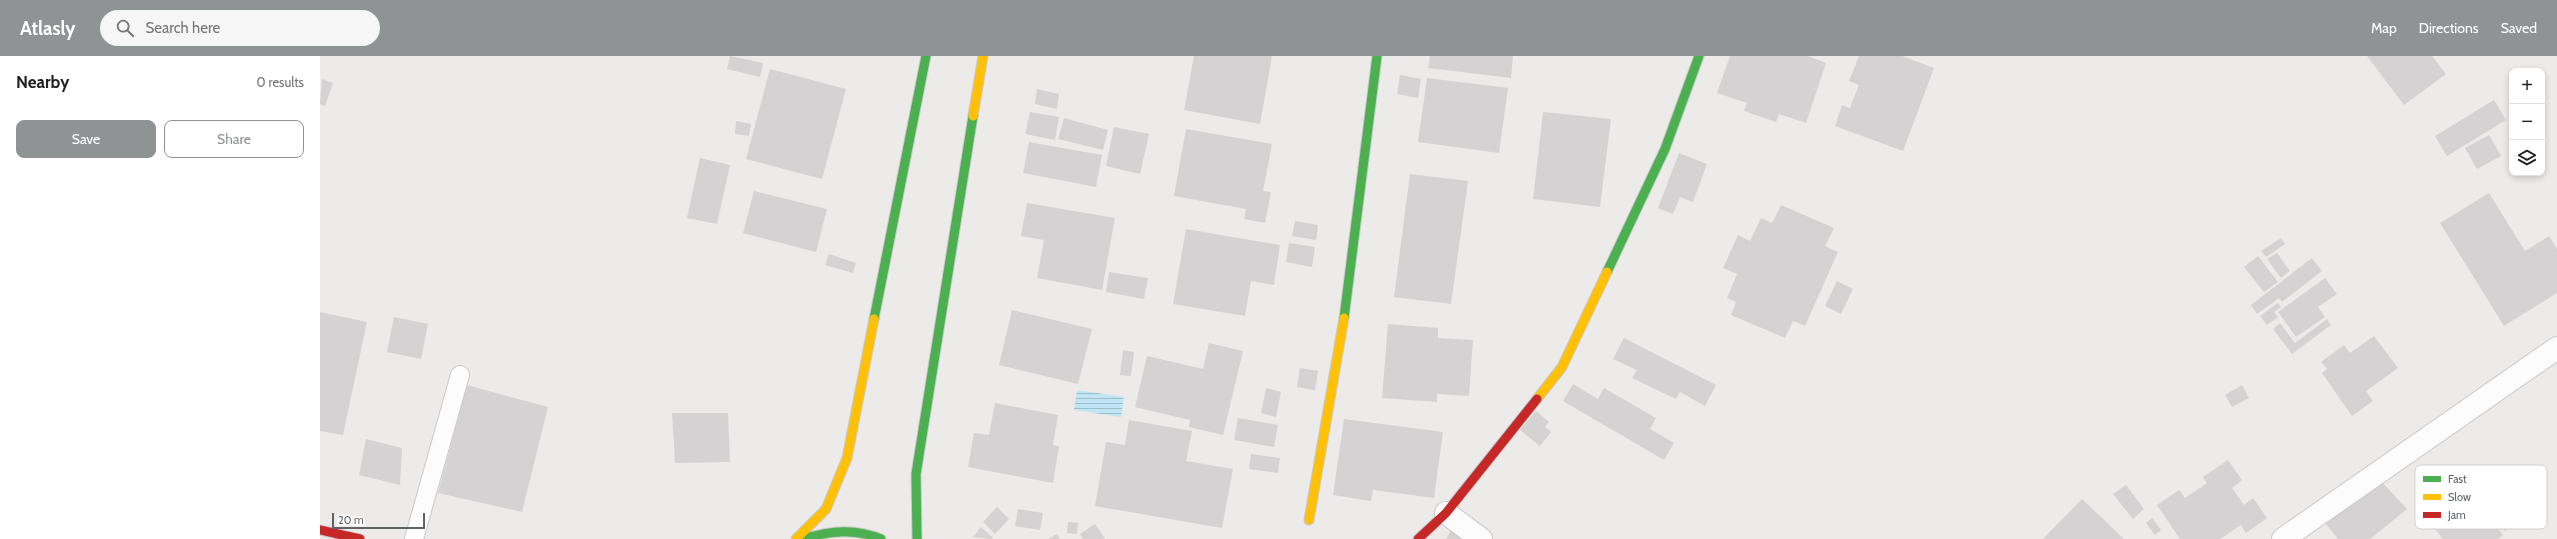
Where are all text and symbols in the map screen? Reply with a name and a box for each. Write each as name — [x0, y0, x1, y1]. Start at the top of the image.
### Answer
search box — [100, 10, 380, 46]
text: Atlasly — [20, 17, 76, 40]
icon: search — [114, 17, 136, 39]
text: Search here — [146, 19, 220, 37]
text: Map — [2371, 19, 2397, 37]
text: Directions — [2419, 19, 2479, 37]
text: Saved — [2501, 19, 2537, 37]
map controls — [2509, 68, 2545, 176]
button: + — [2509, 68, 2545, 104]
text: Nearby — [16, 72, 69, 92]
text: 0 results — [256, 74, 304, 90]
button: − — [2509, 104, 2545, 140]
button: Save — [16, 120, 156, 158]
button: Share — [164, 120, 304, 158]
button: layers — [2509, 140, 2545, 176]
legend — [2415, 465, 2547, 529]
text: Fast — [2448, 472, 2467, 486]
text: Slow — [2448, 490, 2471, 504]
text: Jam — [2447, 508, 2466, 522]
scale bar — [332, 511, 425, 530]
text: 20 m — [338, 513, 364, 527]

